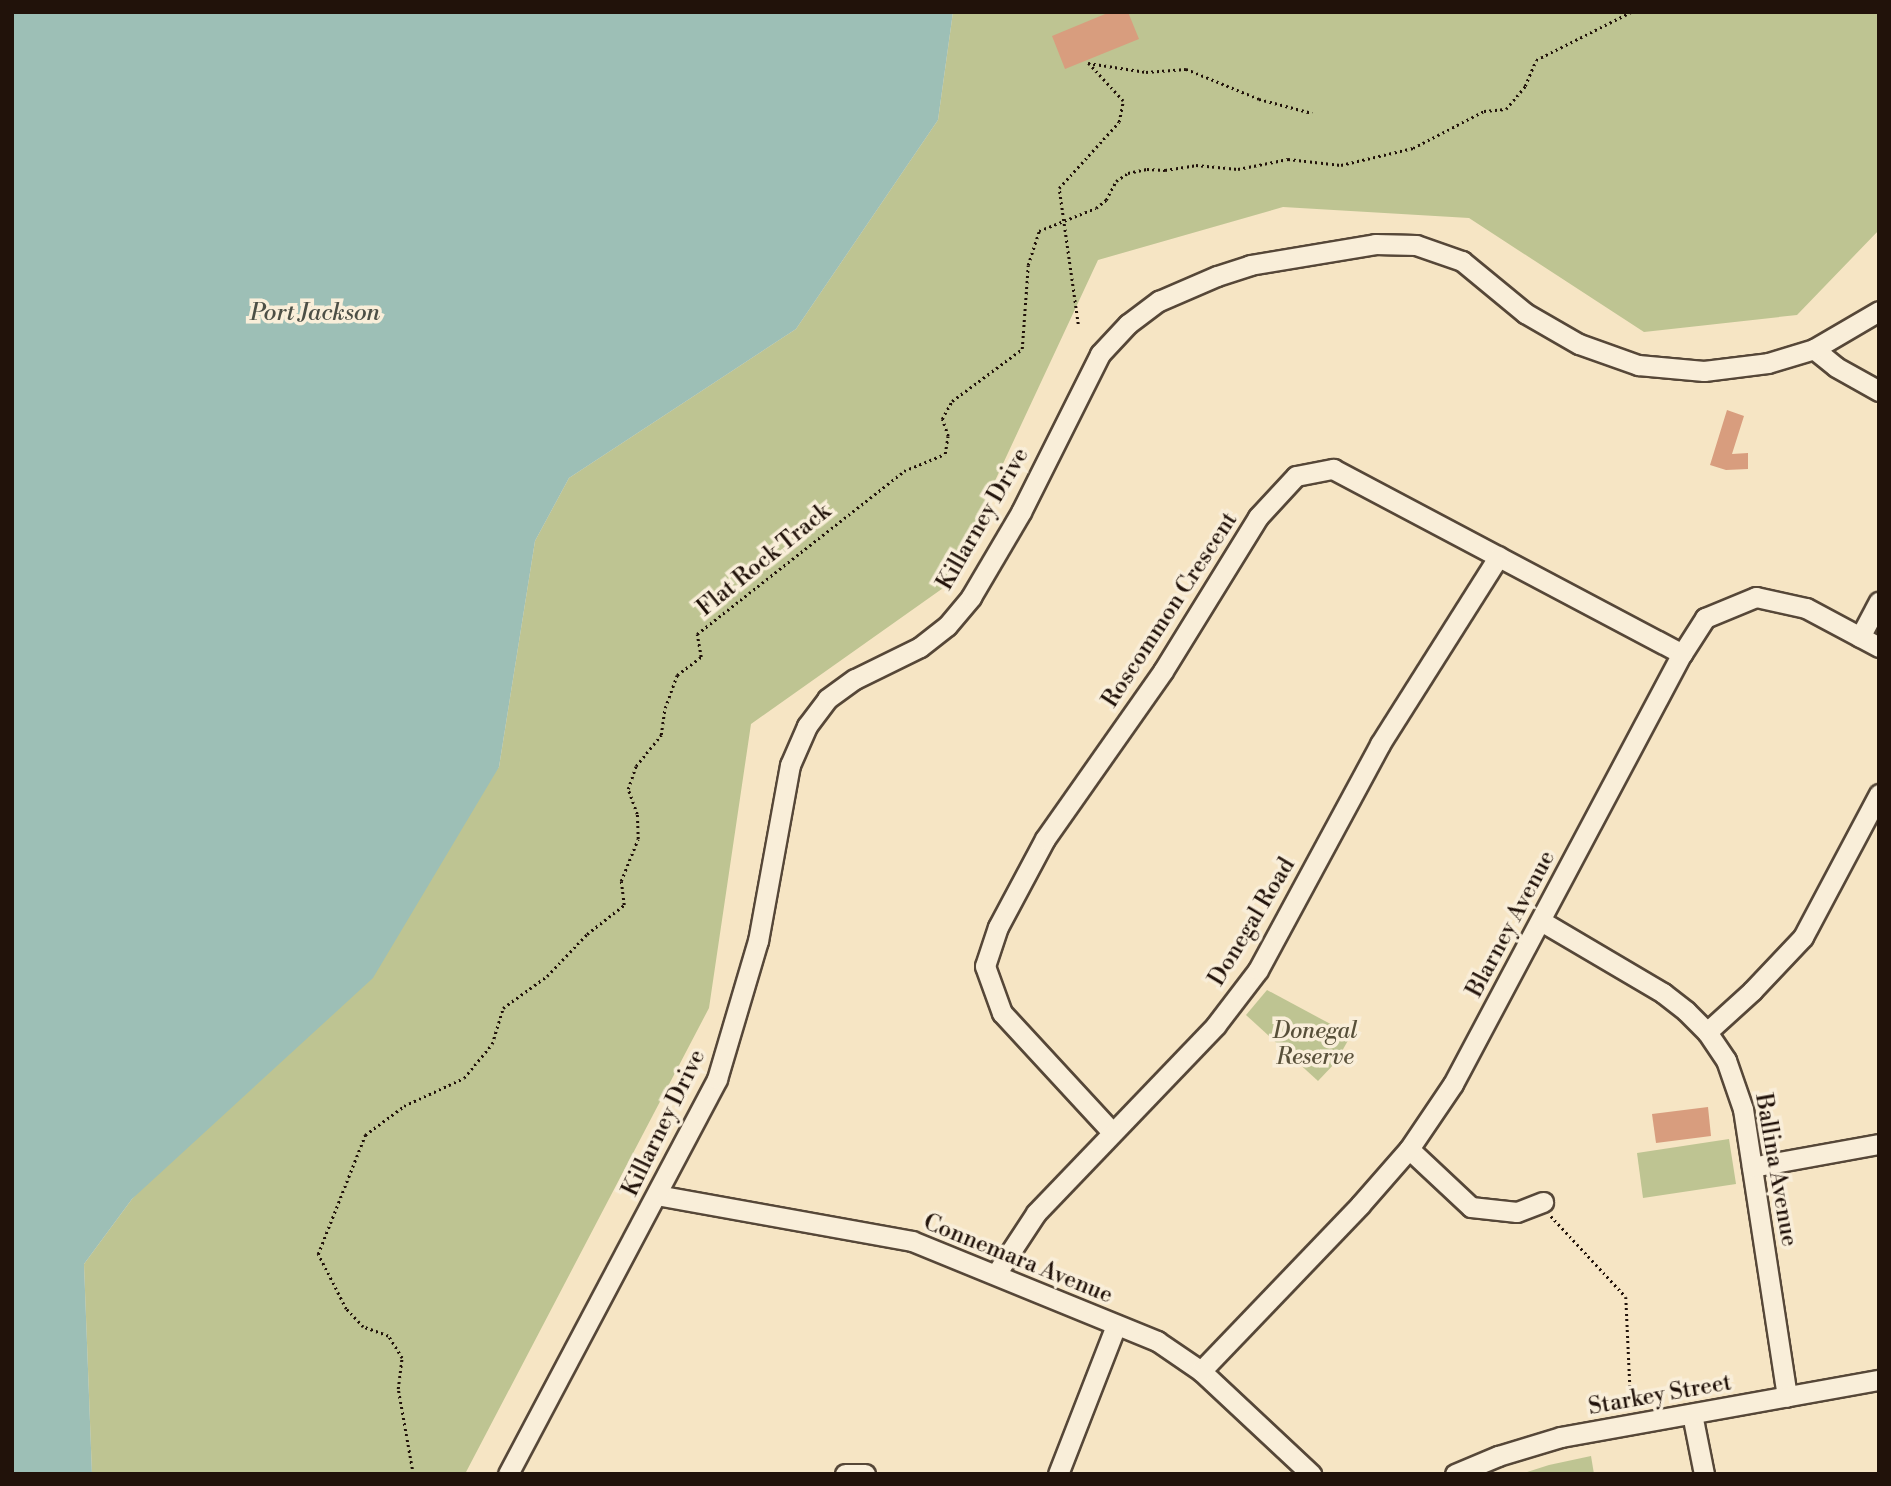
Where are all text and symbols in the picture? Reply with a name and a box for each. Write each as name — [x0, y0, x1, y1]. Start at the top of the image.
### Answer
water label: Port Jackson — [250, 300, 380, 328]
street label: Killarney Drive — [931, 443, 1035, 595]
street label: Flat Rock Track — [692, 498, 836, 622]
street label: Roscommon Crescent — [1097, 507, 1243, 713]
street label: Blarney Avenue — [1461, 846, 1561, 1002]
street label: Donegal Road — [1203, 853, 1301, 991]
park label: Donegal Reserve — [1273, 1017, 1357, 1071]
street label: Killarney Drive — [617, 1045, 711, 1201]
street label: Ballina Avenue — [1749, 1091, 1803, 1249]
street label: Connemara Avenue — [919, 1208, 1117, 1310]
street label: Starkey Street — [1586, 1369, 1734, 1421]

